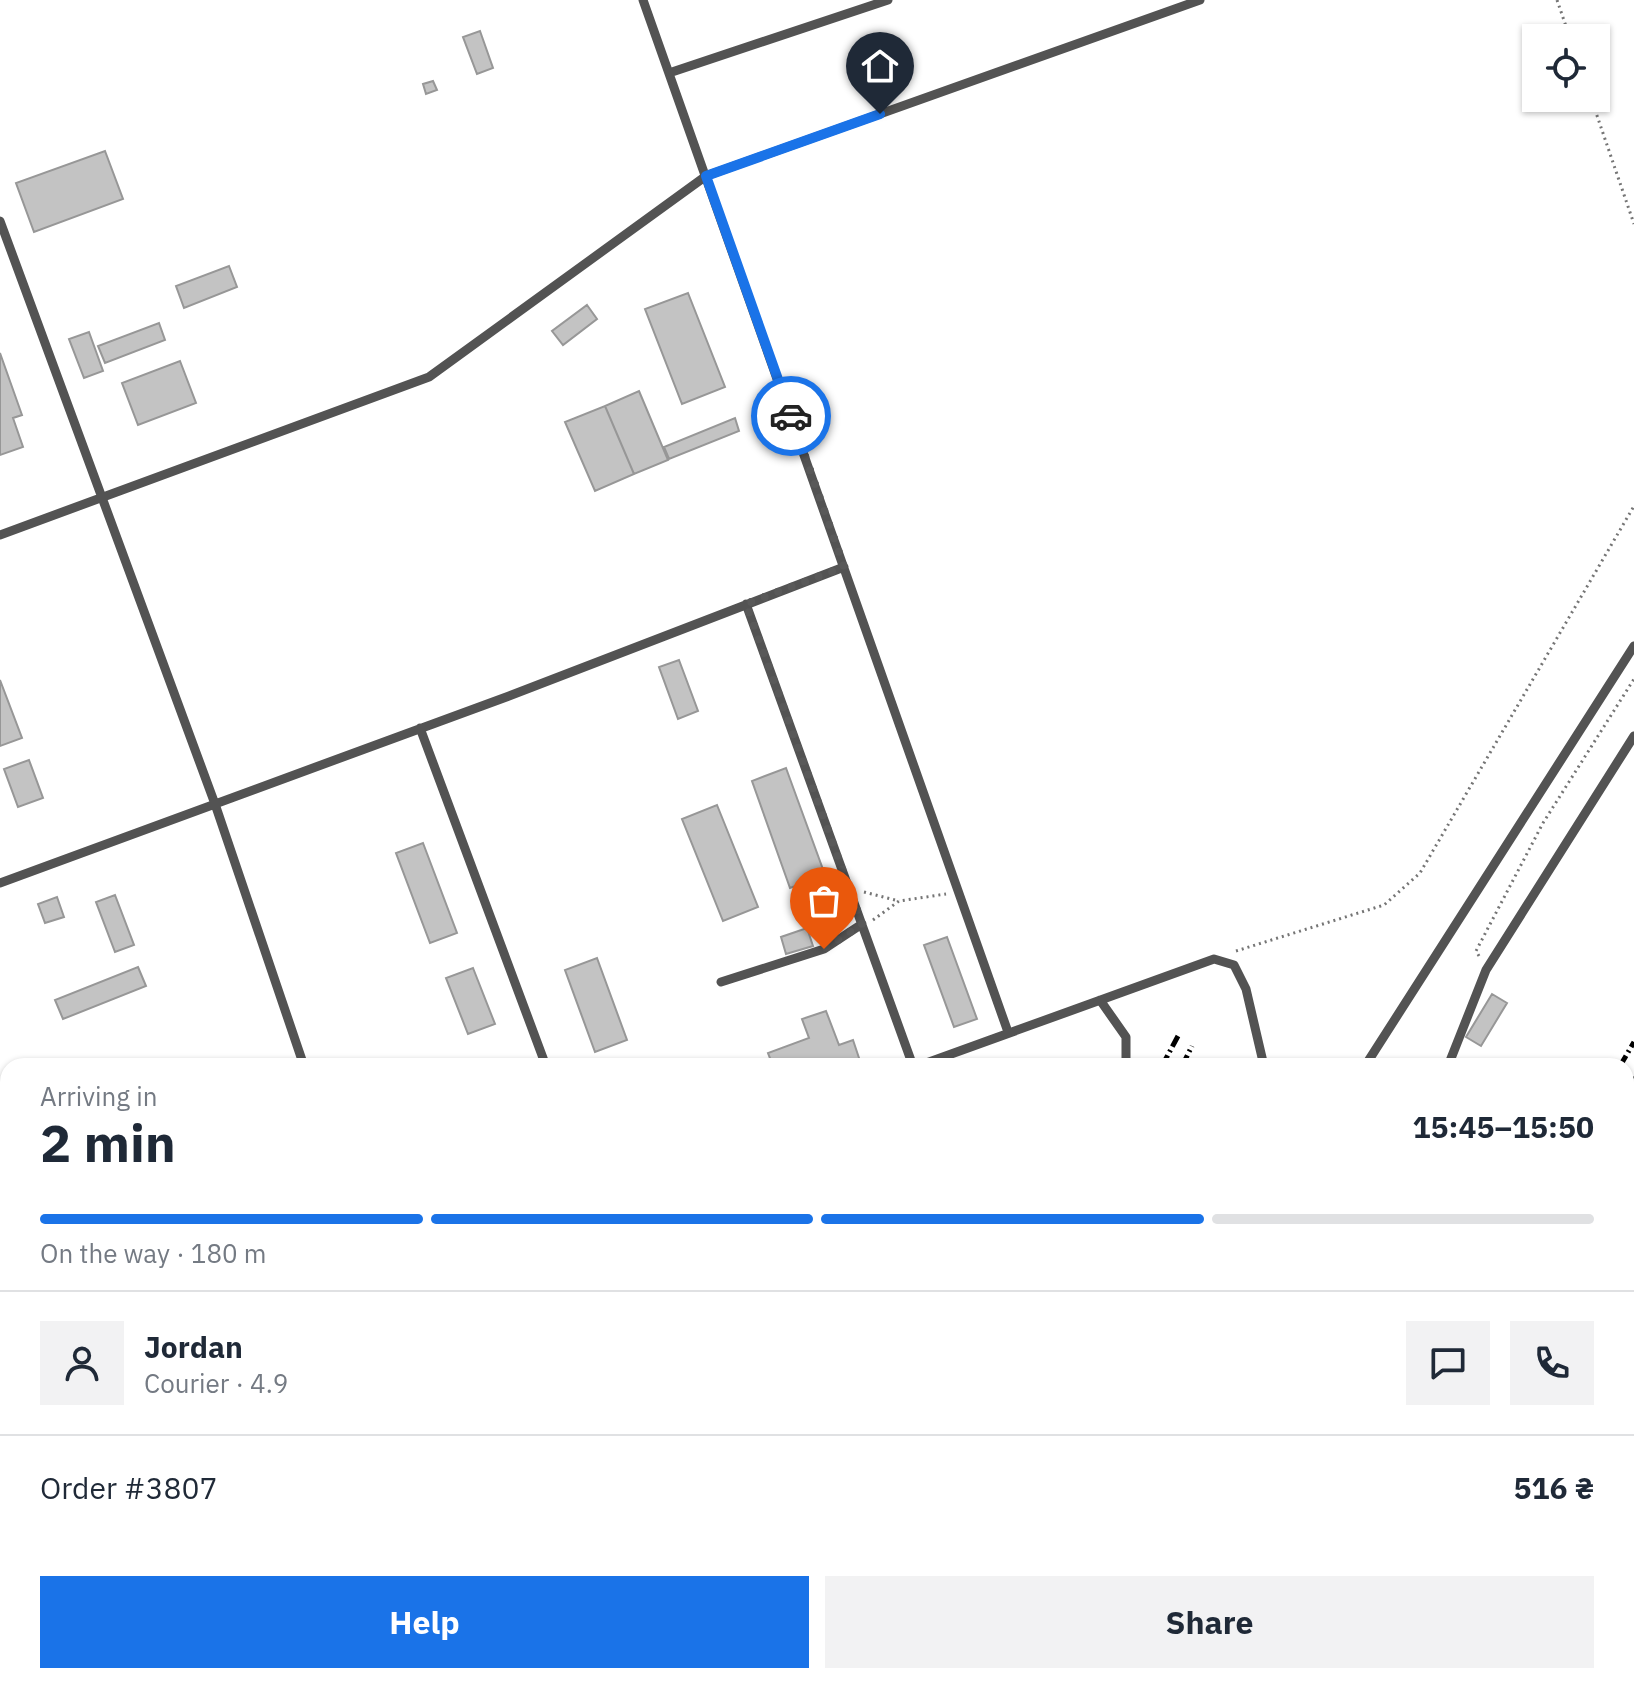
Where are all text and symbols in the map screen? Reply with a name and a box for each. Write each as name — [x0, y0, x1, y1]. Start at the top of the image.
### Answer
map controls — [1522, 24, 1610, 112]
button: locate — [1522, 24, 1610, 112]
pin — [846, 32, 914, 114]
icon: home — [858, 44, 902, 88]
courier — [751, 376, 831, 456]
icon: car — [769, 394, 813, 438]
pin — [790, 867, 858, 949]
icon: bag — [802, 879, 846, 923]
text: Arriving in — [40, 1079, 157, 1113]
text: 15:45–15:50 — [1413, 1107, 1594, 1146]
text: 2 min — [40, 1109, 176, 1176]
text: On the way · 180 m — [40, 1236, 266, 1270]
button: person — [40, 1321, 124, 1405]
button: chat — [1406, 1321, 1490, 1405]
button: phone — [1510, 1321, 1594, 1405]
text: Jordan — [144, 1327, 243, 1366]
text: Courier · 4.9 — [144, 1366, 288, 1400]
text: Order #3807 — [40, 1468, 217, 1507]
text: 516 ₴ — [1514, 1468, 1594, 1507]
button: Help — [40, 1576, 809, 1668]
button: Share — [825, 1576, 1594, 1668]

